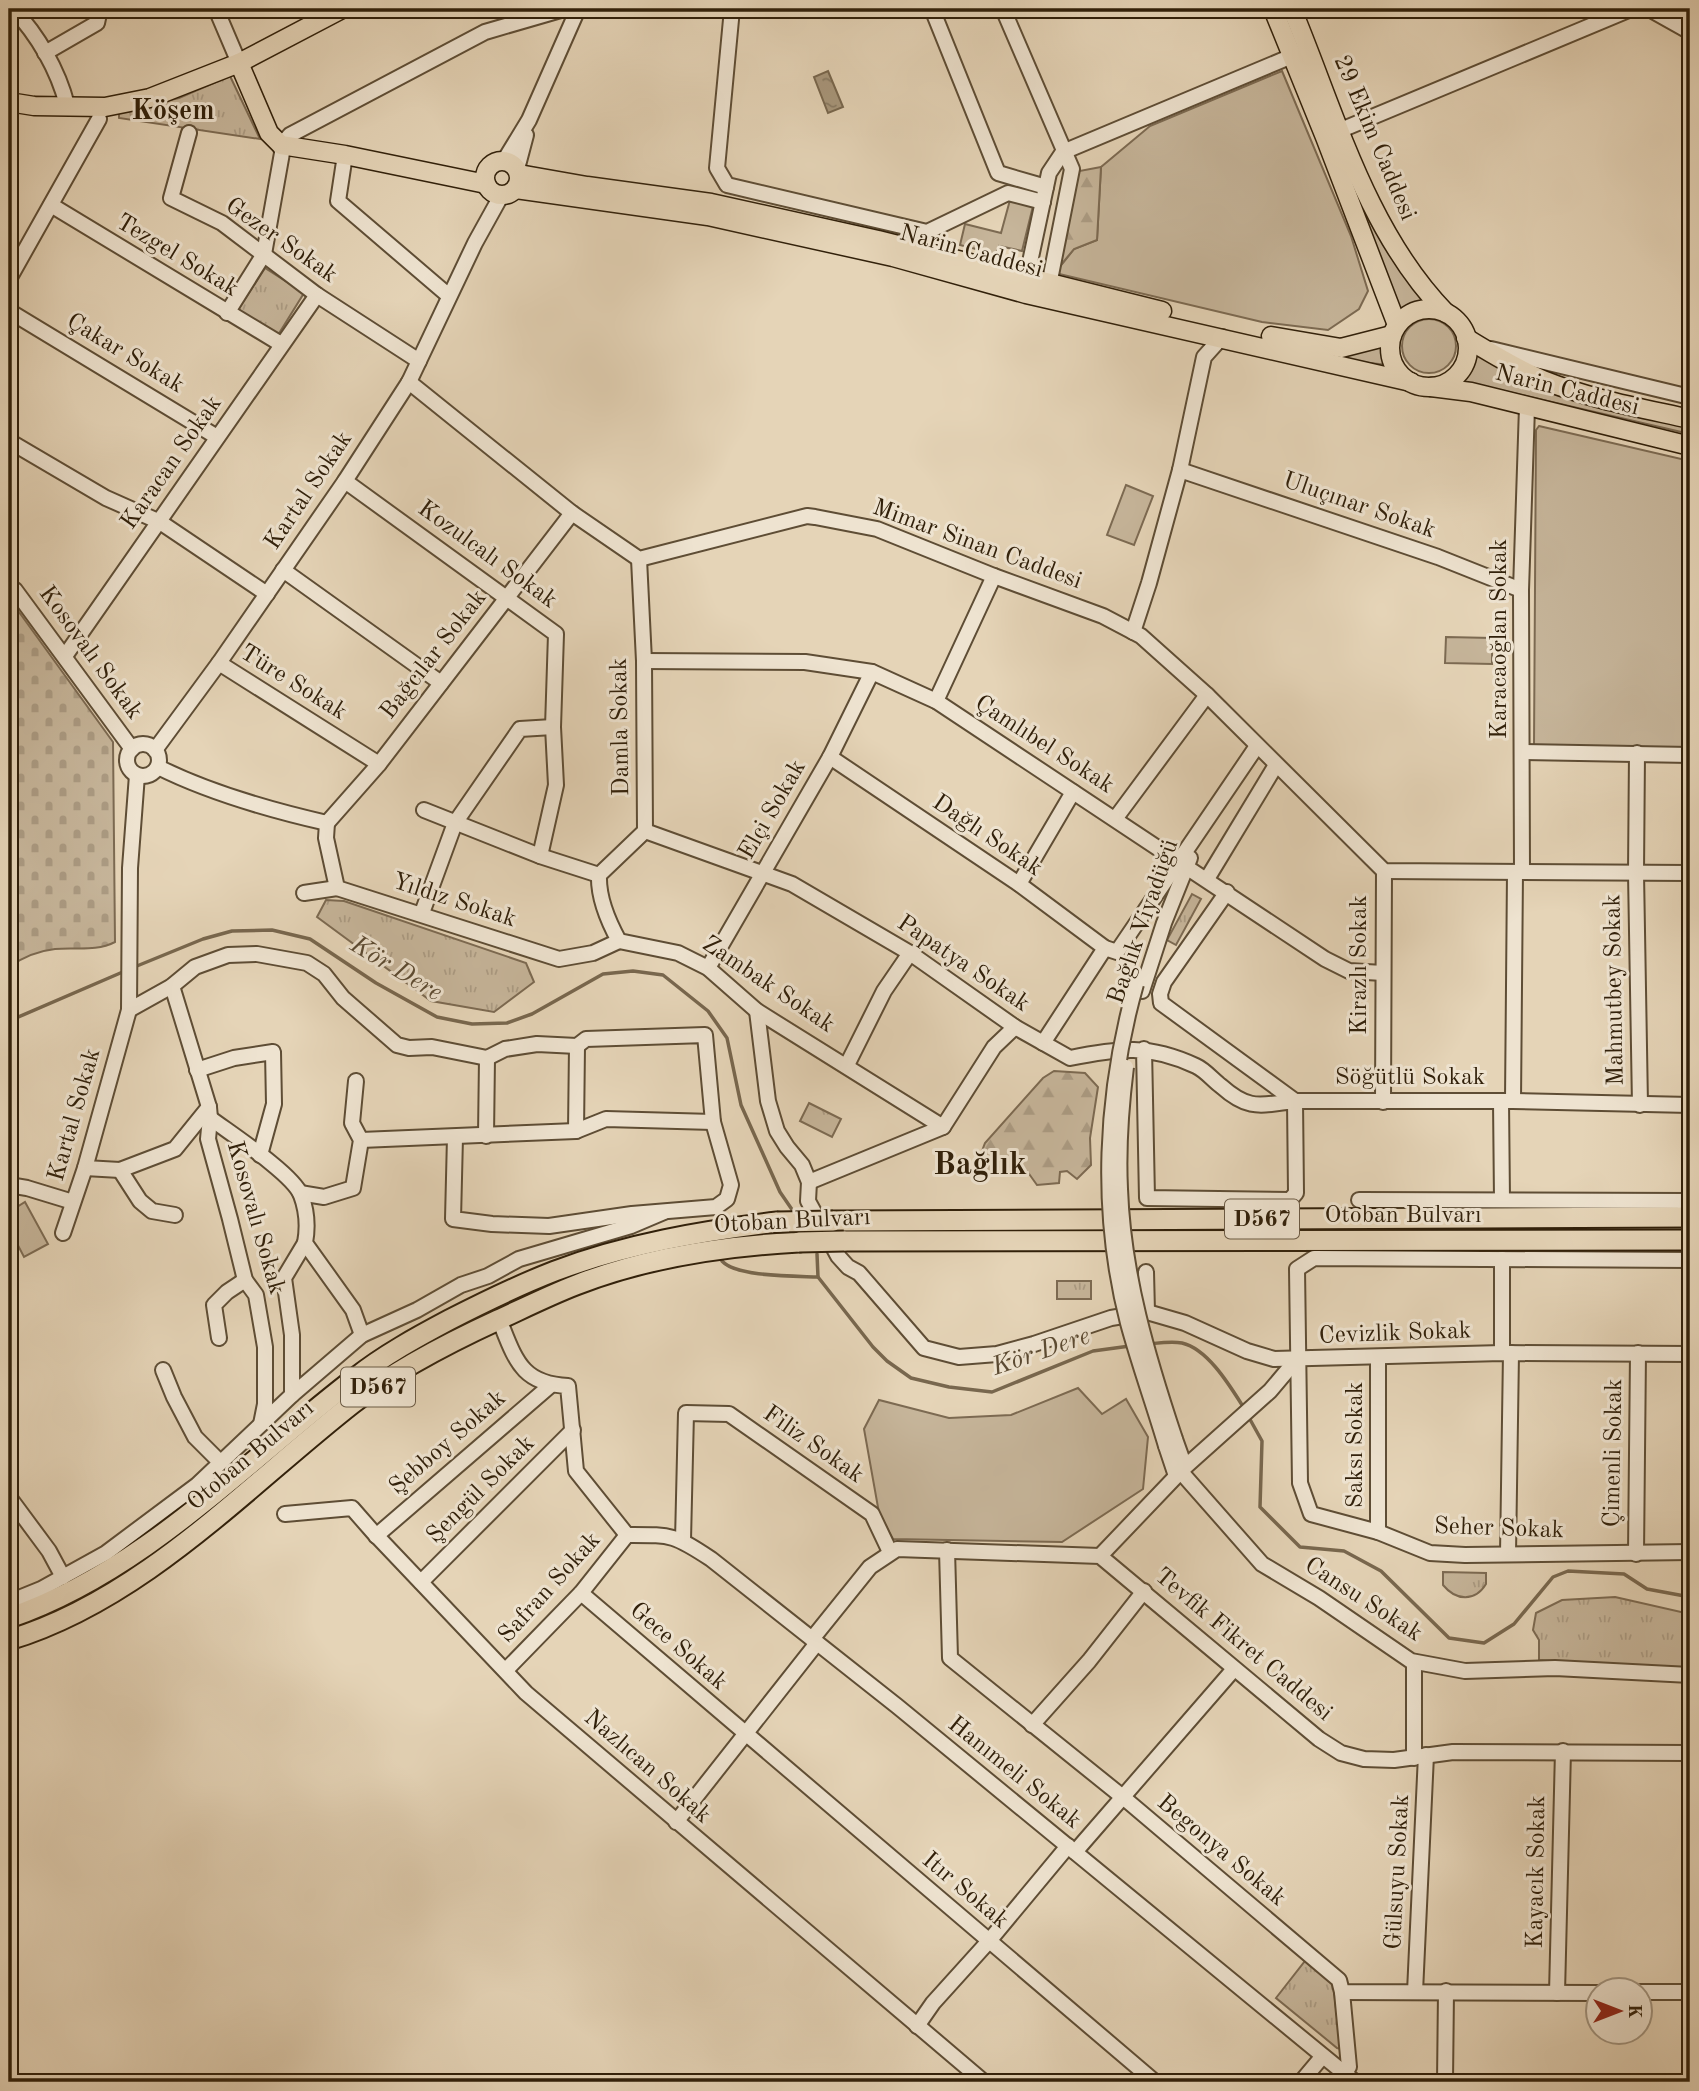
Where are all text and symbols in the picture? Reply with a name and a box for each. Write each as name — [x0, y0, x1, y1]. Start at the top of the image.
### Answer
street label: 29 Ekim Caddesi — [1328, 52, 1420, 224]
district label: Köşem — [131, 98, 215, 126]
street label: Gezer Sokak — [221, 194, 341, 288]
street label: Tezgel Sokak — [112, 210, 242, 302]
street label: Narin Caddesi — [897, 221, 1045, 283]
street label: Çakar Sokak — [62, 310, 188, 398]
street label: Narin Caddesi — [1493, 362, 1641, 420]
street label: Karacan Sokak — [117, 392, 227, 534]
street label: Kartal Sokak — [261, 428, 357, 554]
street label: Uluçınar Sokak — [1279, 469, 1439, 543]
street label: Mimar Sinan Caddesi — [869, 496, 1085, 594]
street label: Kozulcalı Sokak — [413, 497, 561, 613]
street label: Karacaoğlan Sokak — [1488, 539, 1512, 739]
street label: Kosovalı Sokak — [34, 582, 146, 724]
street label: Bağcılar Sokak — [376, 586, 492, 724]
street label: Türe Sokak — [235, 641, 351, 725]
street label: Damla Sokak — [608, 658, 634, 796]
street label: Çamlıbel Sokak — [970, 691, 1118, 799]
street label: Elçi Sokak — [735, 756, 811, 864]
street label: Dağlı Sokak — [928, 791, 1046, 881]
street label: Bağlık Viyadüğü — [1105, 836, 1183, 1007]
street label: Yıldız Sokak — [389, 870, 519, 932]
street label: Mahmutbey Sokak — [1601, 894, 1629, 1086]
street label: Kirazlı Sokak — [1348, 895, 1372, 1035]
street label: Papatya Sokak — [892, 911, 1034, 1017]
water label: Kör Dere — [345, 931, 446, 1006]
street label: Zambak Sokak — [698, 932, 838, 1038]
street label: Kartal Sokak — [45, 1046, 105, 1184]
street label: Söğütlü Sokak — [1335, 1066, 1485, 1090]
street label: Kosovalı Sokak — [222, 1139, 288, 1297]
district label: Bağlık — [933, 1150, 1027, 1182]
road number: D567 — [1225, 1200, 1299, 1238]
street label: Otoban Bulvarı — [1325, 1204, 1481, 1228]
street label: Otoban Bulvarı — [713, 1206, 871, 1238]
street label: Cevizlik Sokak — [1318, 1319, 1472, 1349]
water label: Kör Dere — [988, 1323, 1094, 1381]
road number: D567 — [341, 1368, 415, 1406]
street label: Çimenli Sokak — [1601, 1378, 1627, 1528]
street label: Saksı Sokak — [1344, 1382, 1368, 1508]
street label: Şebboy Sokak — [385, 1386, 511, 1500]
street label: Otoban Bulvarı — [183, 1396, 319, 1516]
street label: Filiz Sokak — [758, 1402, 868, 1488]
street label: Şengül Sokak — [422, 1431, 540, 1549]
street label: Seher Sokak — [1434, 1515, 1564, 1543]
street label: Safran Sokak — [494, 1528, 606, 1648]
street label: Cansu Sokak — [1300, 1553, 1426, 1647]
street label: Tevfik Fikret Caddesi — [1150, 1564, 1336, 1726]
street label: Gece Sokak — [625, 1599, 731, 1695]
street label: Nazlıcan Sokak — [579, 1706, 715, 1828]
street label: Hanımeli Sokak — [943, 1712, 1085, 1834]
street label: Begonya Sokak — [1152, 1791, 1290, 1911]
street label: Gülsuyu Sokak — [1382, 1794, 1414, 1950]
street label: Kayacık Sokak — [1524, 1795, 1550, 1949]
street label: Itır Sokak — [917, 1848, 1013, 1934]
north arrow — [1584, 1976, 1654, 2046]
text: K — [1624, 2004, 1643, 2019]

